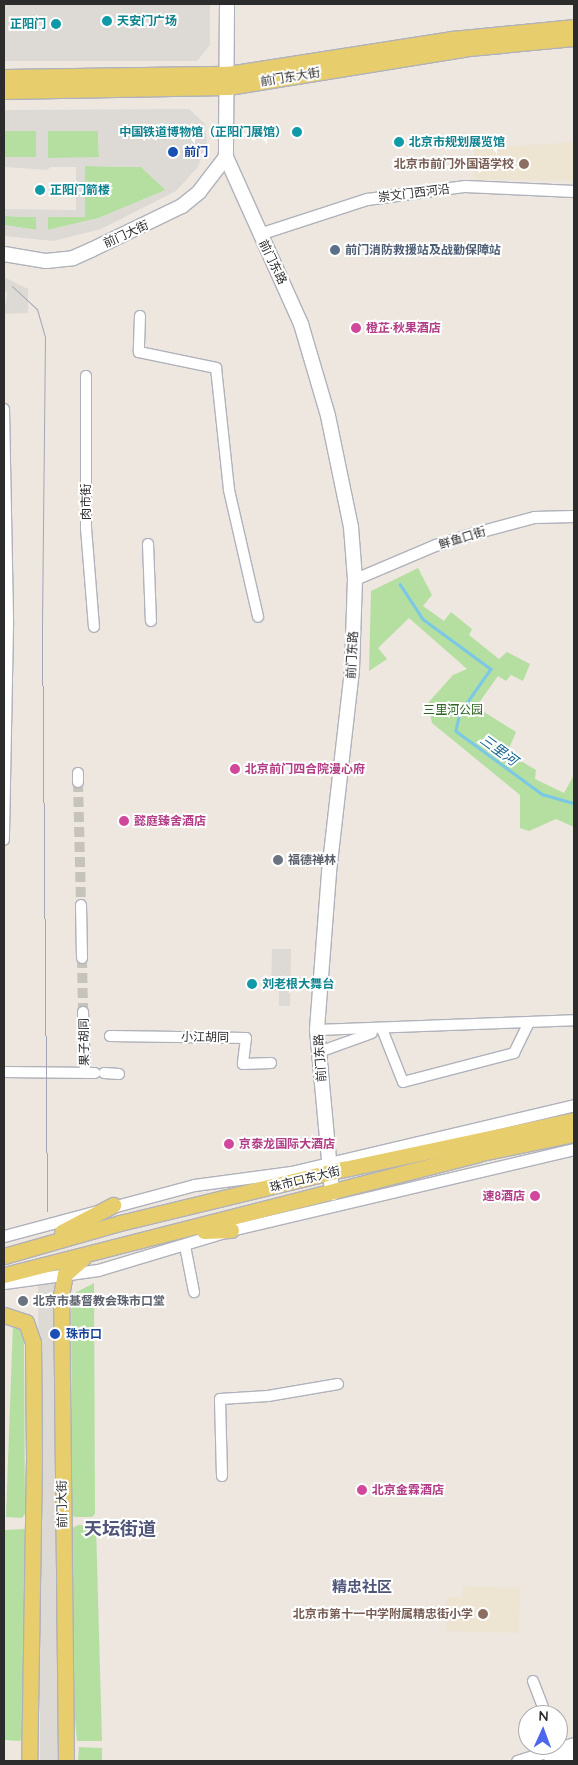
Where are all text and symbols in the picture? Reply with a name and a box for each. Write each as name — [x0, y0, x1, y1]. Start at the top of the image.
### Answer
place label: 天安门广场 — [117, 14, 177, 28]
marker: 天安门广场 — [101, 15, 113, 27]
place label: 正阳门 — [10, 17, 46, 31]
marker: 正阳门 — [50, 18, 62, 30]
street label: 前门东大街 — [259, 65, 321, 89]
place label: 中国铁道博物馆（正阳门展馆） — [119, 125, 287, 139]
marker: 中国铁道博物馆（正阳门展馆） — [291, 126, 303, 138]
place label: 北京市规划展览馆 — [409, 135, 505, 149]
marker: 北京市规划展览馆 — [393, 136, 405, 148]
marker: 前门 — [166, 145, 180, 159]
place label: 前门 — [184, 145, 208, 159]
place label: 北京市前门外国语学校 — [394, 157, 514, 171]
marker: 北京市前门外国语学校 — [518, 158, 530, 170]
street label: 崇文门西河沿 — [377, 181, 451, 205]
place label: 正阳门箭楼 — [50, 183, 110, 197]
marker: 正阳门箭楼 — [34, 184, 46, 196]
street label: 前门大街 — [101, 218, 151, 250]
street label: 前门东路 — [256, 237, 290, 287]
place label: 前门消防救援站及战勤保障站 — [345, 243, 501, 257]
marker: 前门消防救援站及战勤保障站 — [329, 244, 341, 256]
place label: 橙芷·秋果酒店 — [366, 321, 441, 335]
marker: 橙芷·秋果酒店 — [350, 322, 362, 334]
street label: 肉市街 — [79, 484, 93, 520]
street label: 鲜鱼口街 — [437, 524, 487, 552]
street label: 前门东路 — [344, 631, 360, 679]
park label: 三里河公园 — [423, 703, 483, 717]
water label: 三里河 — [477, 731, 521, 769]
place label: 北京前门四合院漫心府 — [245, 762, 365, 776]
marker: 北京前门四合院漫心府 — [229, 763, 241, 775]
place label: 懿庭臻舍酒店 — [134, 814, 206, 828]
marker: 懿庭臻舍酒店 — [118, 815, 130, 827]
place label: 福德禅林 — [288, 853, 336, 867]
marker: 福德禅林 — [272, 854, 284, 866]
place label: 刘老根大舞台 — [262, 977, 334, 991]
marker: 刘老根大舞台 — [246, 978, 258, 990]
street label: 果子胡同 — [76, 1018, 92, 1066]
street label: 小江胡同 — [181, 1029, 229, 1045]
street label: 前门东路 — [311, 1034, 329, 1082]
place label: 京泰龙国际大酒店 — [239, 1137, 335, 1151]
marker: 京泰龙国际大酒店 — [223, 1138, 235, 1150]
street label: 珠市口东大街 — [268, 1163, 342, 1195]
place label: 速8酒店 — [482, 1189, 525, 1203]
marker: 速8酒店 — [529, 1190, 541, 1202]
place label: 北京市基督教会珠市口堂 — [33, 1294, 165, 1308]
marker: 北京市基督教会珠市口堂 — [17, 1295, 29, 1307]
marker: 珠市口 — [48, 1327, 62, 1341]
place label: 珠市口 — [66, 1327, 102, 1341]
street label: 前门大街 — [54, 1480, 70, 1528]
place label: 北京金霖酒店 — [372, 1483, 444, 1497]
marker: 北京金霖酒店 — [356, 1484, 368, 1496]
district label: 天坛街道 — [84, 1518, 156, 1540]
district label: 精忠社区 — [332, 1578, 392, 1596]
place label: 北京市第十一中学附属精忠街小学 — [293, 1607, 473, 1621]
marker: 北京市第十一中学附属精忠街小学 — [477, 1608, 489, 1620]
north arrow — [518, 1705, 568, 1755]
text: N — [538, 1707, 549, 1725]

